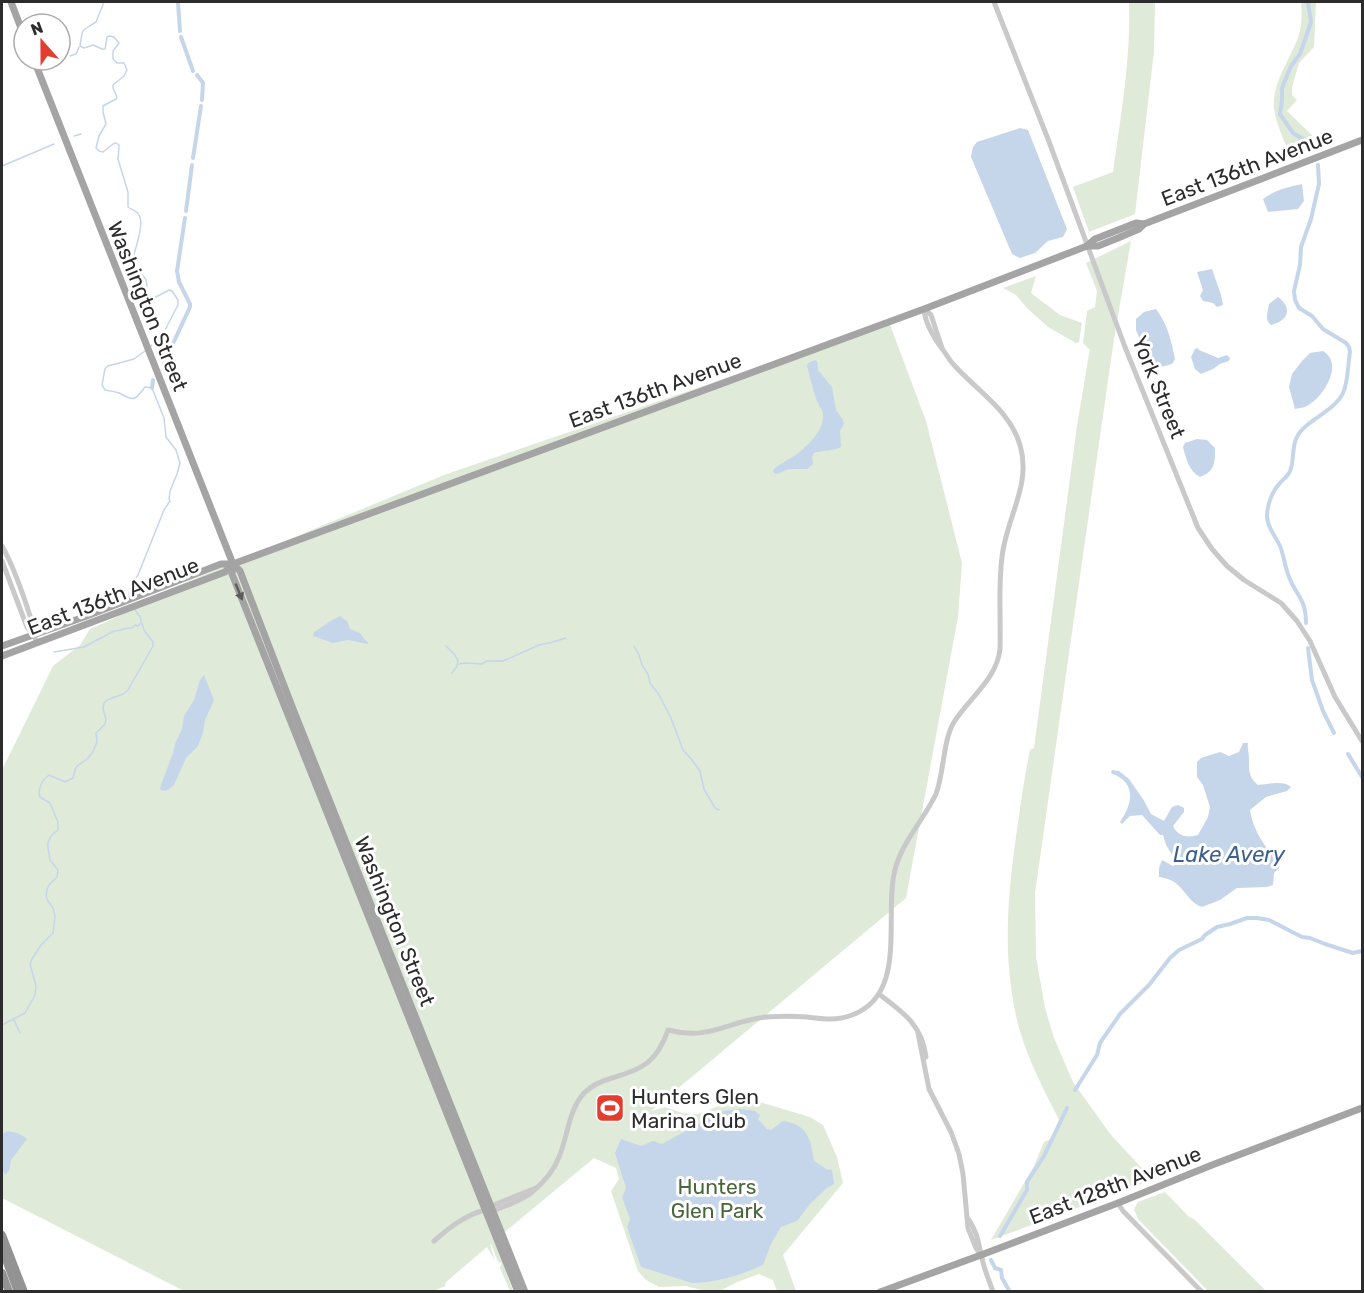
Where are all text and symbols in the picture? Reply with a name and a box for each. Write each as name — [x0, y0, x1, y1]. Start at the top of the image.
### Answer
north arrow — [12, 12, 72, 72]
text: N — [28, 18, 46, 39]
street label: East 136th Avenue — [1158, 123, 1336, 211]
street label: Washington Street — [103, 218, 193, 394]
street label: York Street — [1127, 332, 1191, 442]
street label: East 136th Avenue — [565, 347, 745, 433]
street label: East 136th Avenue — [24, 552, 202, 640]
one-way arrow — [235, 583, 245, 601]
street label: Washington Street — [350, 833, 440, 1009]
water label: Lake Avery — [1173, 841, 1286, 868]
place label: Hunters Glen Marina Club — [631, 1084, 759, 1133]
sports icon: Hunters Glen Marina Club — [594, 1092, 626, 1124]
street label: East 128th Avenue — [1025, 1141, 1205, 1229]
park label: Hunters Glen Park — [671, 1174, 764, 1223]

